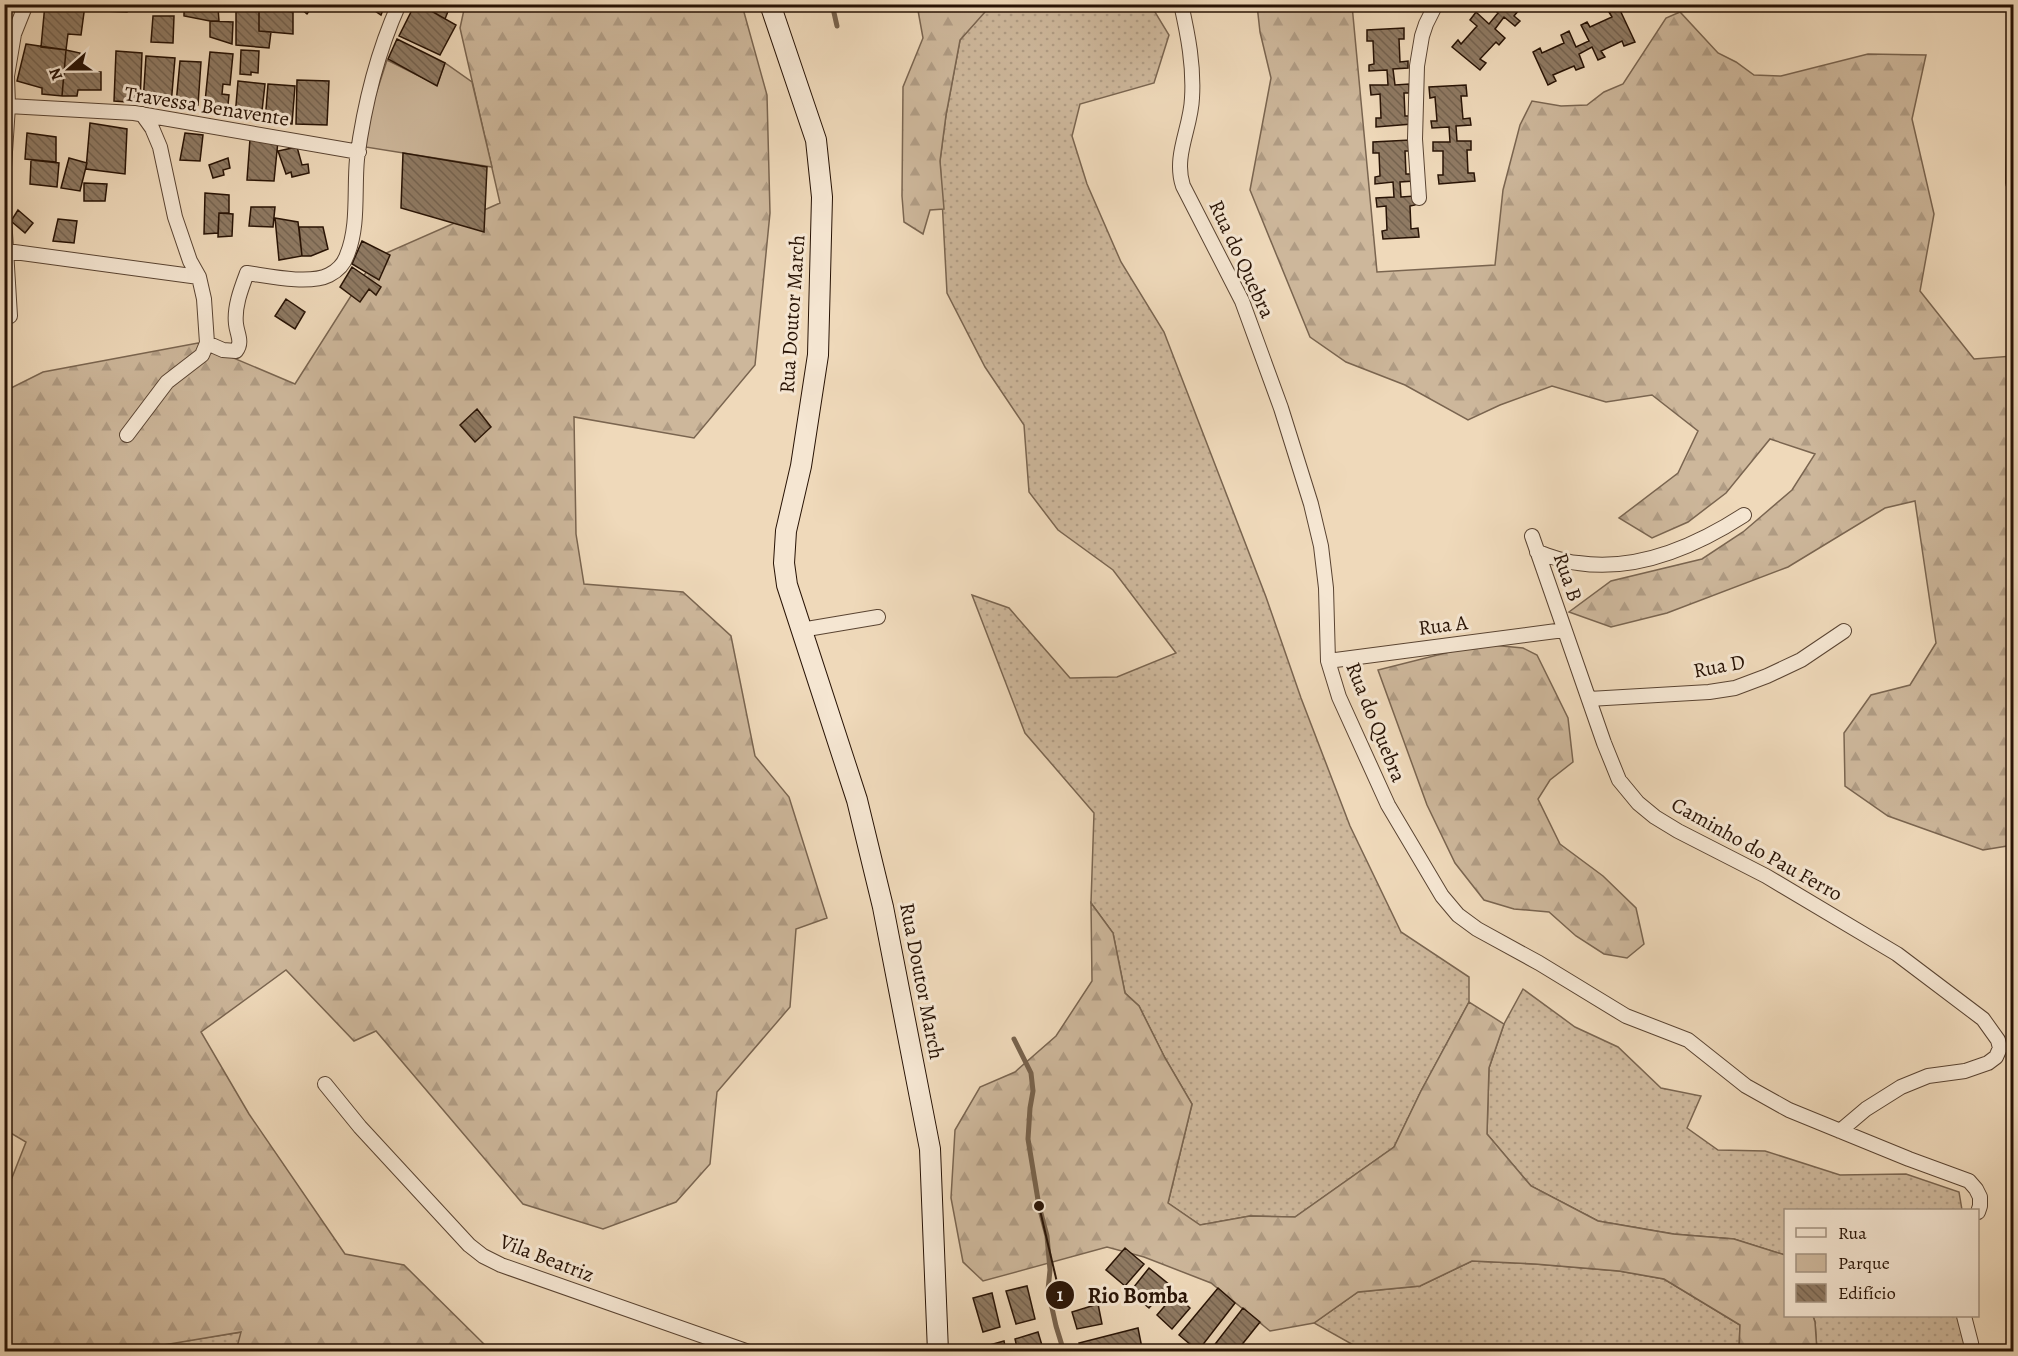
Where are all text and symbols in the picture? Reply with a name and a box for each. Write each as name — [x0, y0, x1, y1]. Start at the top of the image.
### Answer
north arrow — [39, 39, 99, 99]
text: N — [43, 64, 68, 83]
street label: Travessa Benavente — [123, 79, 291, 133]
street label: Rua do Quebra — [1202, 195, 1282, 323]
street label: Rua Doutor March — [772, 234, 812, 394]
street label: Rua B — [1547, 549, 1589, 605]
street label: Rua A — [1417, 608, 1470, 642]
street label: Rua D — [1691, 647, 1747, 685]
street label: Rua do Quebra — [1339, 658, 1413, 786]
street label: Caminho do Pau Ferro — [1666, 790, 1848, 908]
street label: Rua Doutor March — [893, 900, 951, 1062]
legend — [1784, 1209, 1979, 1317]
text: Rua — [1838, 1221, 1867, 1245]
street label: Vila Beatriz — [495, 1227, 598, 1289]
text: Parque — [1838, 1251, 1890, 1275]
callout: Rio Bomba — [1045, 1275, 1200, 1315]
text: Rio Bomba — [1088, 1281, 1189, 1311]
text: Edifício — [1838, 1281, 1896, 1305]
text: 1 — [1057, 1283, 1064, 1307]

